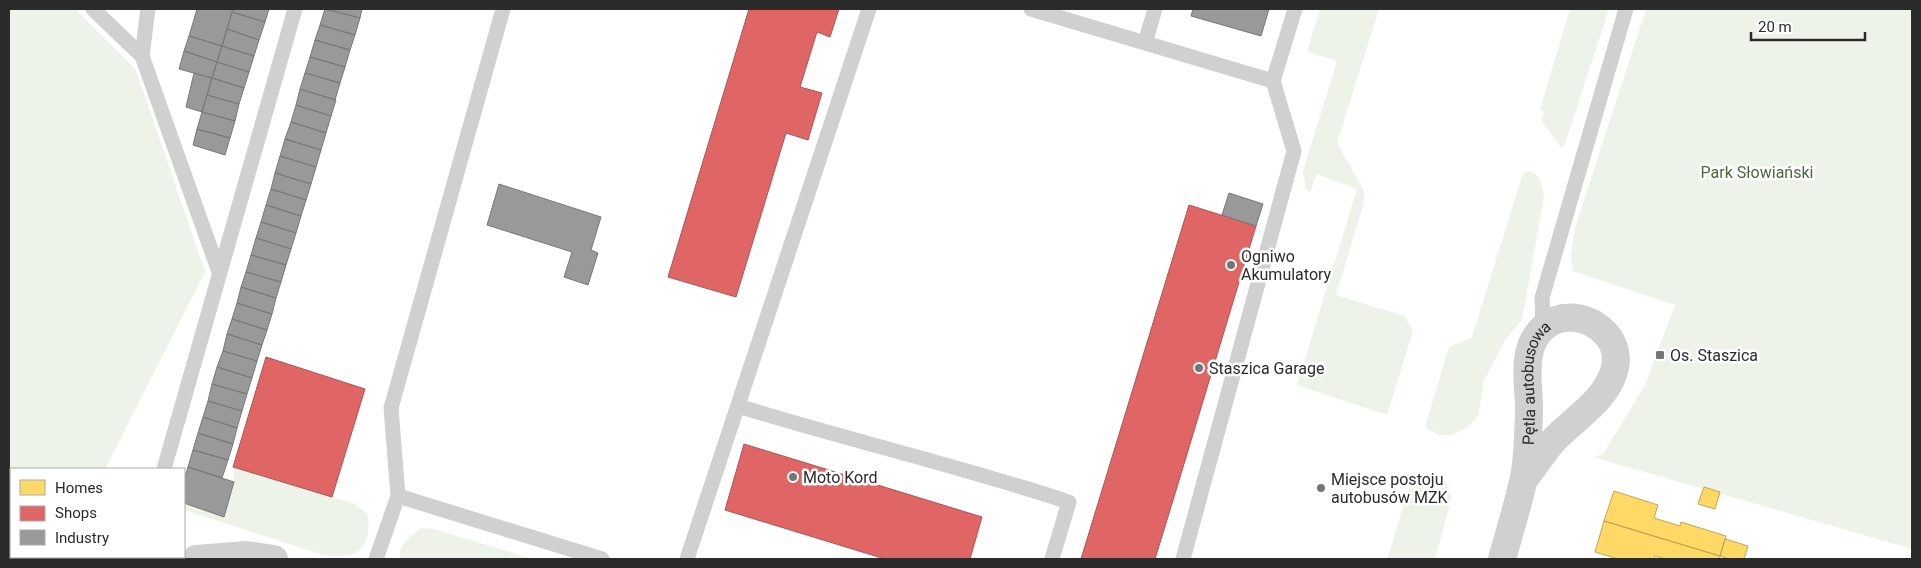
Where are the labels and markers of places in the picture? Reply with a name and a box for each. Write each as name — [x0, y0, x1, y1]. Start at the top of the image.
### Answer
place label: Ogniwo Akumulatory — [1241, 247, 1332, 284]
marker: Ogniwo Akumulatory — [1225, 259, 1237, 271]
place label: Os. Staszica — [1670, 346, 1758, 365]
marker: Os. Staszica — [1654, 349, 1666, 361]
place label: Staszica Garage — [1209, 359, 1324, 378]
marker: Staszica Garage — [1193, 362, 1205, 374]
place label: Moto Kord — [803, 468, 878, 487]
place label: Miejsce postoju autobusów MZK — [1331, 470, 1448, 507]
marker: Moto Kord — [787, 471, 799, 483]
marker: Miejsce postoju autobusów MZK — [1315, 482, 1327, 494]

